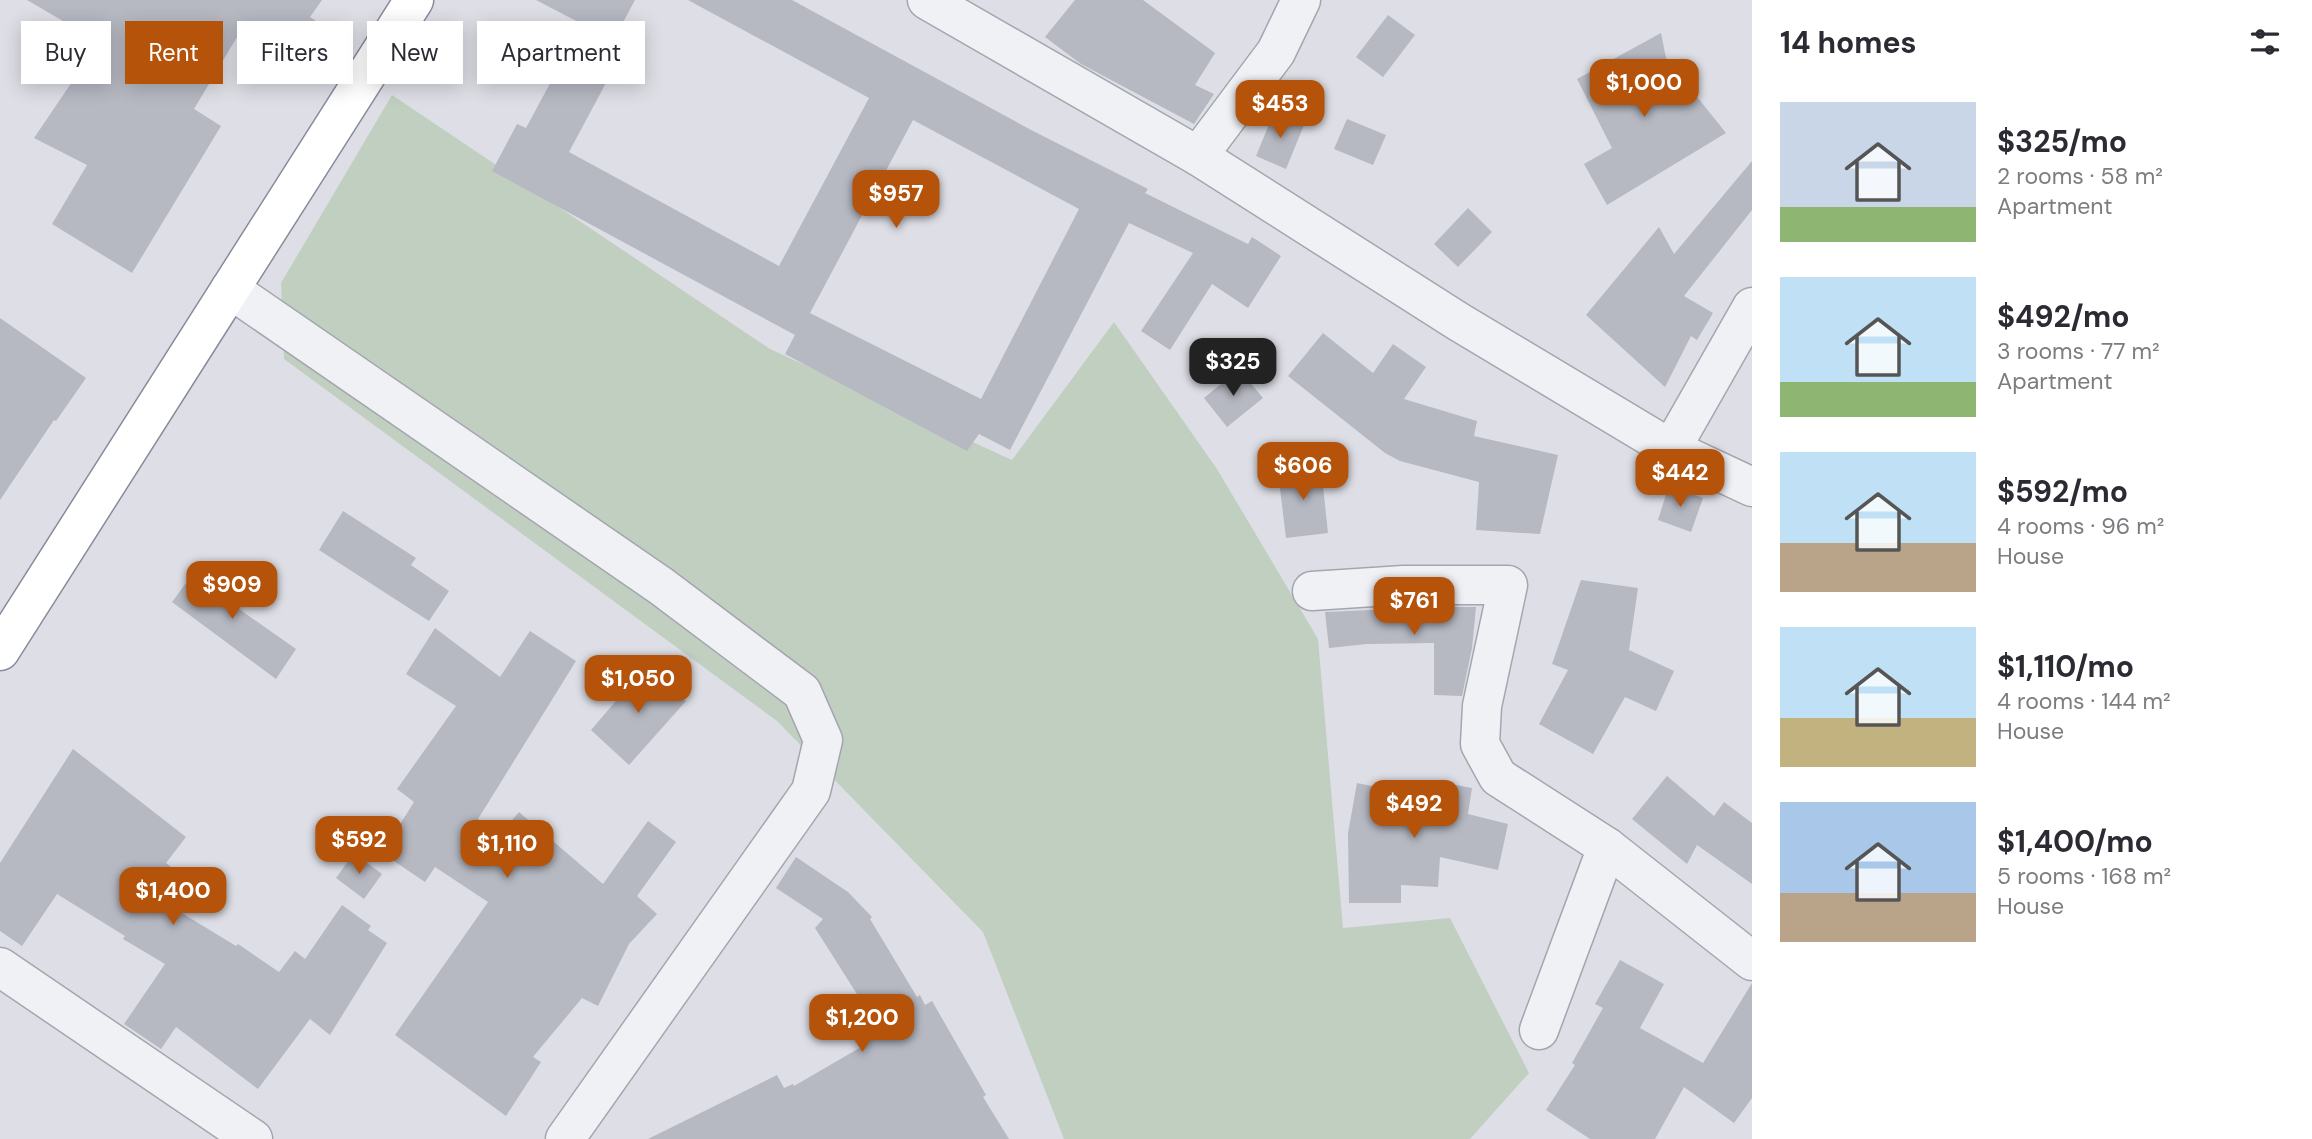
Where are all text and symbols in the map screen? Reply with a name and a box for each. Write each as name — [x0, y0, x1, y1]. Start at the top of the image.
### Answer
chip: Buy — [21, 21, 111, 84]
chip: Rent — [125, 21, 223, 84]
chip: Filters — [237, 21, 353, 84]
chip: New — [367, 21, 463, 84]
chip: Apartment — [477, 21, 645, 84]
text: 14 homes — [1780, 23, 1917, 62]
icon: filters — [2246, 23, 2284, 61]
pin: $1,000 — [1587, 60, 1701, 119]
text: $1,000 — [1606, 67, 1682, 97]
pin: $453 — [1239, 80, 1321, 140]
text: $453 — [1251, 88, 1309, 118]
text: $325/mo — [1997, 122, 2127, 161]
icon: home — [1836, 130, 1920, 214]
text: 2 rooms · 58 m² — [1997, 161, 2163, 191]
pin: $957 — [855, 170, 937, 230]
text: $957 — [869, 178, 924, 208]
text: Apartment — [1997, 191, 2112, 221]
text: $492/mo — [1997, 297, 2130, 336]
icon: home — [1836, 305, 1920, 389]
text: 3 rooms · 77 m² — [1997, 336, 2160, 366]
pin: $325 — [1192, 338, 1274, 398]
text: $325 — [1205, 346, 1261, 376]
text: Apartment — [1997, 366, 2112, 396]
pin: $606 — [1262, 442, 1344, 502]
pin: $442 — [1639, 449, 1721, 509]
text: $606 — [1273, 450, 1333, 480]
text: $442 — [1651, 457, 1709, 487]
text: $592/mo — [1997, 472, 2128, 511]
icon: home — [1836, 480, 1920, 564]
text: 4 rooms · 96 m² — [1997, 511, 2164, 541]
text: House — [1997, 541, 2064, 571]
pin: $909 — [191, 562, 273, 621]
text: $909 — [202, 569, 262, 599]
pin: $761 — [1373, 578, 1455, 637]
text: $761 — [1390, 585, 1438, 615]
text: $1,110/mo — [1997, 647, 2134, 686]
icon: home — [1836, 655, 1920, 739]
pin: $1,050 — [581, 656, 695, 715]
text: $1,050 — [601, 663, 675, 693]
text: 4 rooms · 144 m² — [1997, 686, 2171, 716]
text: House — [1997, 716, 2064, 746]
pin: $492 — [1373, 780, 1455, 840]
text: $492 — [1386, 788, 1442, 818]
pin: $592 — [318, 816, 400, 876]
pin: $1,110 — [450, 820, 564, 880]
text: $1,400/mo — [1997, 822, 2153, 861]
text: $592 — [331, 824, 387, 854]
text: $1,110 — [477, 828, 537, 858]
icon: home — [1836, 830, 1920, 914]
text: 5 rooms · 168 m² — [1997, 861, 2171, 891]
pin: $1,400 — [116, 867, 230, 927]
text: $1,400 — [135, 875, 211, 905]
text: House — [1997, 891, 2064, 921]
pin: $1,200 — [805, 995, 919, 1054]
text: $1,200 — [825, 1002, 899, 1032]

